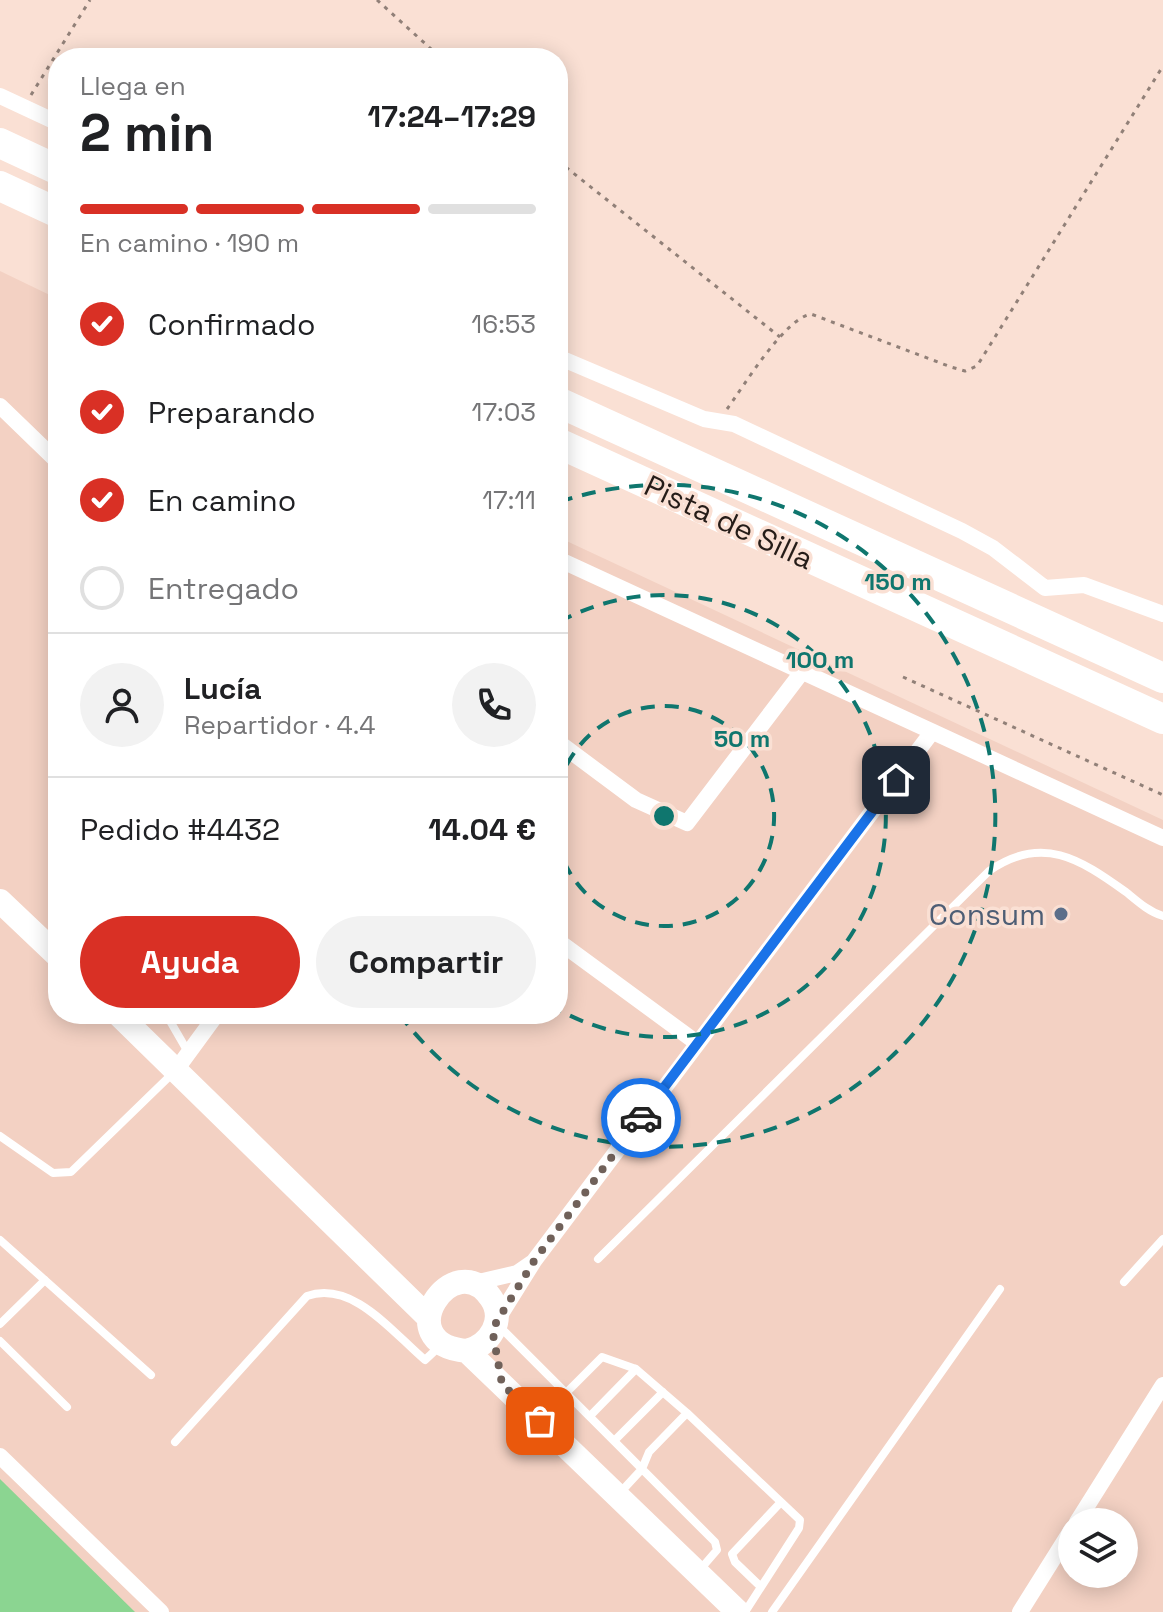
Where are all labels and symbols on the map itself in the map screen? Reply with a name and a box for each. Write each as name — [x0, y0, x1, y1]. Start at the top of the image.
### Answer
street label: Pista de Silla — [638, 466, 820, 578]
text: 150 m — [864, 566, 932, 597]
text: 100 m — [786, 644, 854, 675]
text: 50 m — [714, 723, 770, 754]
pin — [862, 746, 930, 814]
centre of rings — [650, 802, 678, 830]
place label: Consum — [929, 895, 1045, 934]
marker: Consum — [1052, 905, 1070, 923]
courier — [601, 1078, 681, 1158]
pin — [506, 1387, 574, 1455]

